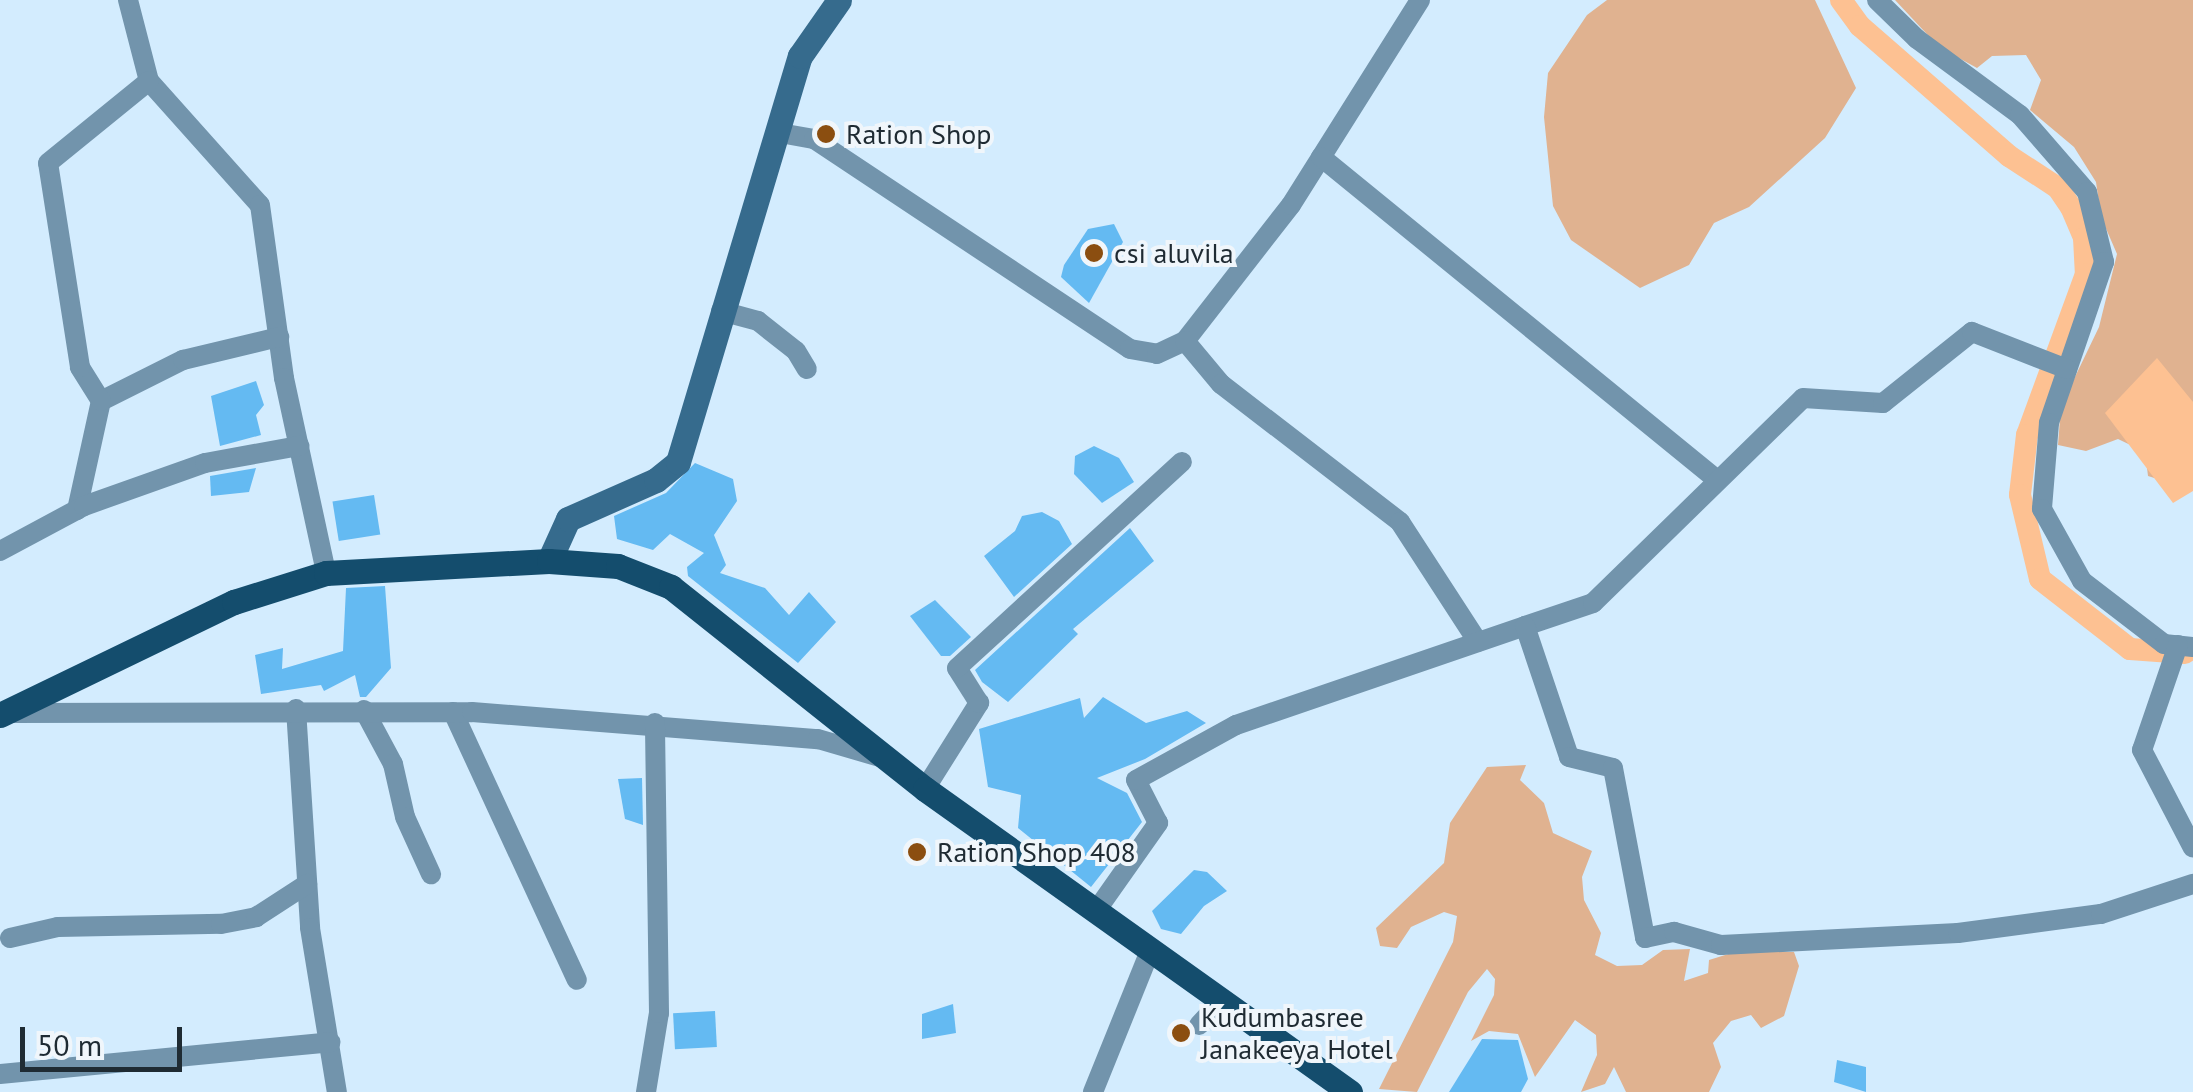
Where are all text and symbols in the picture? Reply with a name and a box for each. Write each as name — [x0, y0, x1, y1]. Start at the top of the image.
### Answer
place label: Ration Shop — [846, 117, 991, 151]
marker: Ration Shop — [815, 123, 837, 145]
place label: csi aluvila — [1114, 236, 1234, 270]
marker: csi aluvila — [1083, 242, 1105, 264]
place label: Ration Shop 408 — [937, 835, 1136, 869]
marker: Ration Shop 408 — [906, 841, 928, 863]
place label: Kudumbasree Janakeeya Hotel — [1201, 1000, 1393, 1066]
scale bar — [25, 1007, 188, 1069]
marker: Kudumbasree Janakeeya Hotel — [1170, 1022, 1192, 1044]
text: 50 m — [37, 1025, 102, 1064]

